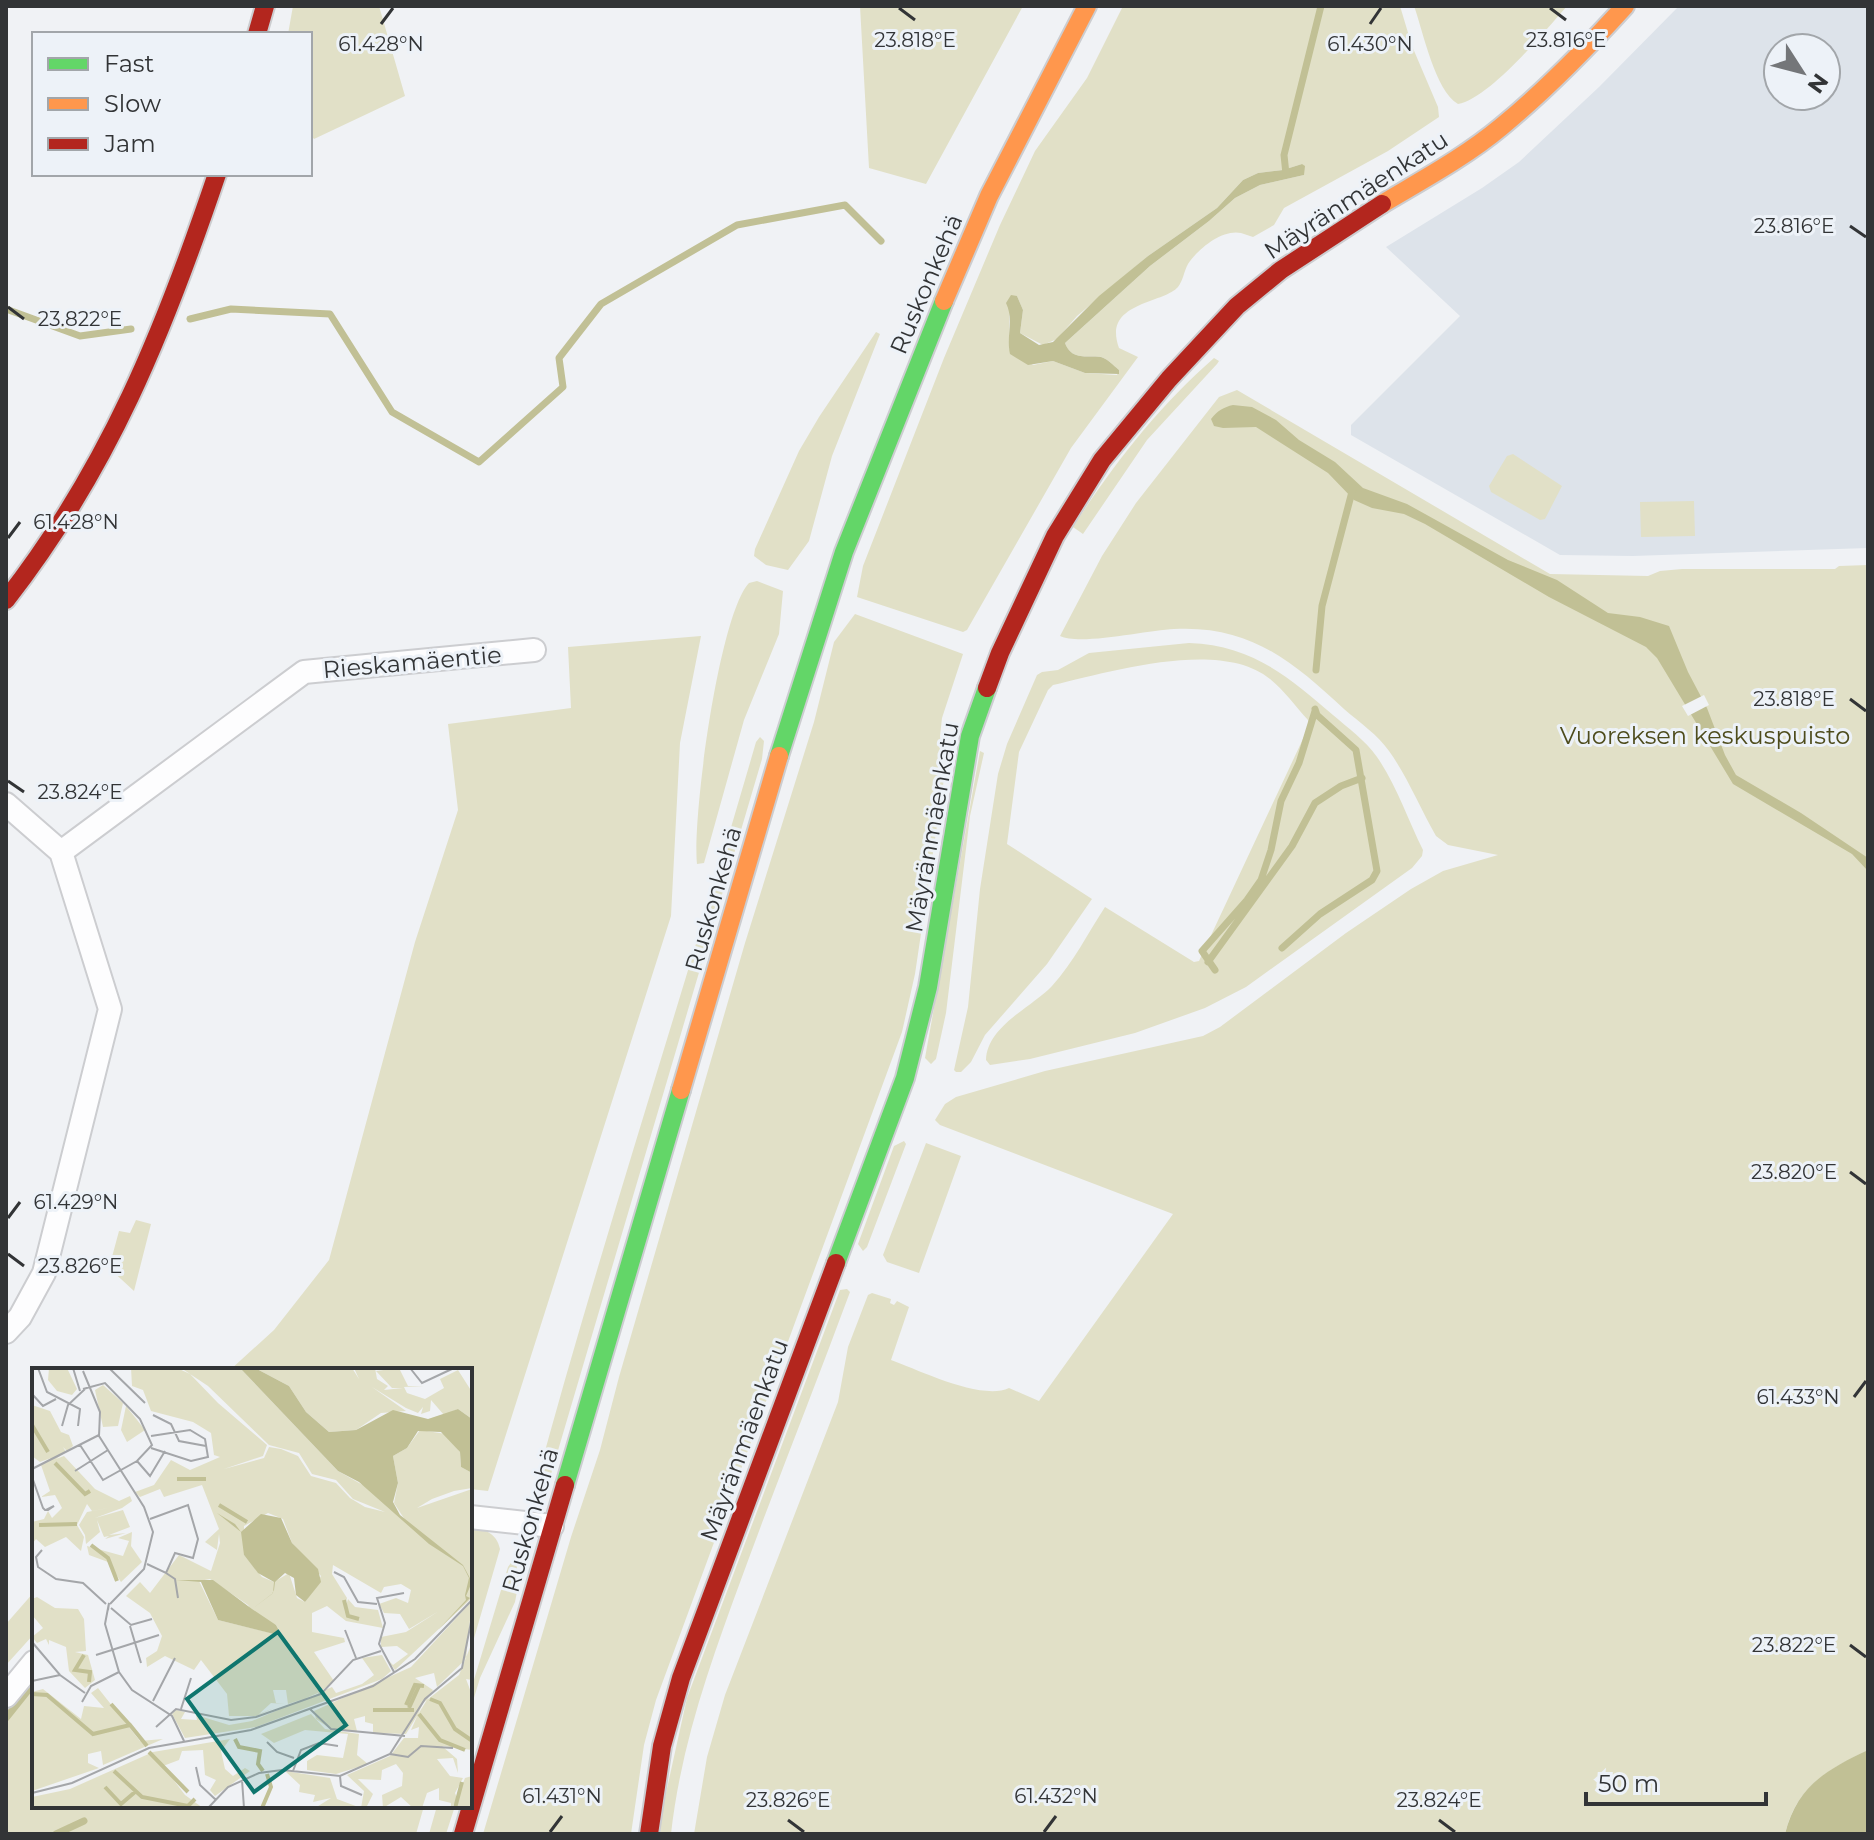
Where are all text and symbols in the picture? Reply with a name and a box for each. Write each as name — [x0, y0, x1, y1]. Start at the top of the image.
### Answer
text: 23.818°E — [874, 28, 956, 52]
text: 23.816°E — [1526, 28, 1606, 52]
legend — [32, 32, 312, 176]
text: 61.428°N — [338, 32, 424, 56]
text: 61.430°N — [1327, 32, 1413, 56]
north arrow — [1762, 32, 1842, 112]
text: Fast — [104, 49, 155, 78]
text: N — [1802, 68, 1834, 99]
text: Slow — [104, 89, 161, 118]
street label: Mäyränmäenkatu — [1259, 125, 1453, 265]
text: Jam — [103, 129, 156, 158]
street label: Ruskonkehä — [884, 210, 968, 358]
text: 23.816°E — [1754, 214, 1834, 238]
text: 23.822°E — [38, 307, 122, 331]
text: 61.428°N — [33, 510, 119, 534]
street label: Rieskamäentie — [321, 640, 503, 684]
text: 23.818°E — [1753, 687, 1835, 711]
street label: Mäyränmäenkatu — [899, 720, 965, 934]
park label: Vuoreksen keskuspuisto — [1560, 721, 1850, 750]
text: 23.824°E — [37, 780, 123, 804]
street label: Ruskonkehä — [679, 823, 747, 975]
text: 23.820°E — [1751, 1160, 1837, 1184]
text: 61.429°N — [34, 1190, 118, 1214]
text: 23.826°E — [38, 1254, 122, 1278]
street label: Mäyränmäenkatu — [694, 1335, 794, 1545]
inset map — [32, 1368, 472, 1808]
text: 61.433°N — [1756, 1385, 1840, 1409]
street label: Ruskonkehä — [496, 1444, 564, 1596]
text: 23.822°E — [1752, 1633, 1836, 1657]
scale bar — [1586, 1756, 1766, 1806]
text: 50 m — [1598, 1769, 1659, 1798]
text: 61.431°N — [522, 1784, 602, 1808]
text: 61.432°N — [1014, 1784, 1098, 1808]
text: 23.826°E — [746, 1788, 830, 1812]
text: 23.824°E — [1396, 1788, 1482, 1812]

